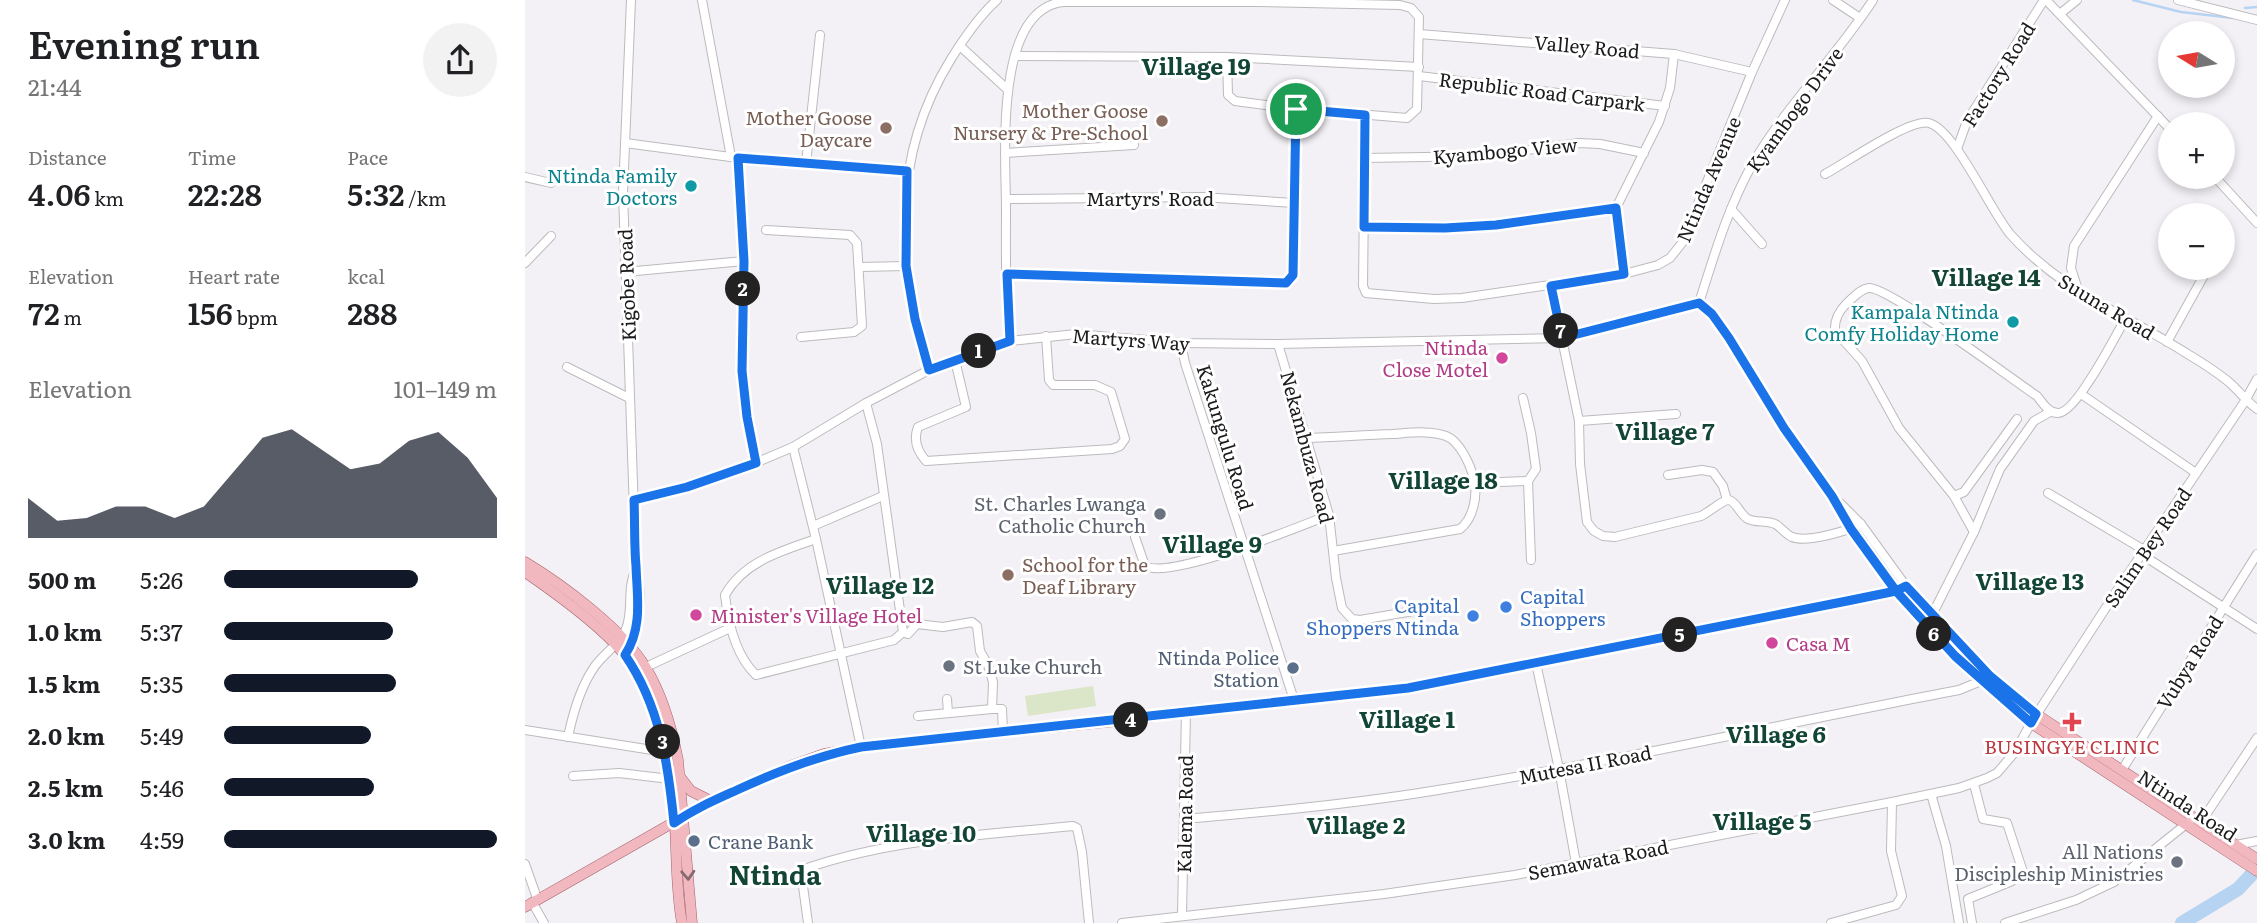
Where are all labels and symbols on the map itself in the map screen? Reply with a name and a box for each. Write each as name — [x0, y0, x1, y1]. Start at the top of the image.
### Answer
street label: Factory Road — [1955, 16, 2042, 132]
north arrow — [2158, 21, 2235, 98]
street label: Valley Road — [1533, 27, 1641, 65]
street label: Kyambogo Drive — [1739, 40, 1849, 177]
district label: Village 19 — [1141, 48, 1251, 82]
street label: Republic Road Carpark — [1437, 64, 1647, 118]
pin — [1266, 79, 1326, 139]
place label: Mother Goose Nursery & Pre-School — [953, 96, 1148, 146]
place label: Mother Goose Daycare — [745, 103, 872, 153]
street label: Ntinda Avenue — [1669, 112, 1747, 246]
marker: Mother Goose Nursery & Pre-School — [1154, 113, 1170, 129]
marker: Mother Goose Daycare — [878, 120, 894, 136]
street label: Kyambogo View — [1432, 130, 1579, 170]
place label: Ntinda Family Doctors — [547, 161, 677, 211]
marker: Ntinda Family Doctors — [683, 178, 699, 194]
street label: Martyrs' Road — [1086, 184, 1214, 212]
street label: Kigobe Road — [610, 228, 642, 342]
district label: Village 14 — [1931, 259, 2041, 293]
street label: Suuna Road — [2054, 266, 2161, 346]
pin: 2 — [725, 272, 760, 306]
place label: Kampala Ntinda Comfy Holiday Home — [1805, 297, 2000, 347]
pin: 7 — [1543, 314, 1579, 348]
marker: Kampala Ntinda Comfy Holiday Home — [2005, 314, 2021, 330]
street label: Martyrs Way — [1071, 321, 1191, 357]
place label: Ntinda Close Motel — [1383, 333, 1489, 383]
pin: 1 — [961, 334, 997, 368]
marker: Ntinda Close Motel — [1494, 350, 1510, 366]
street label: Kakungulu Road — [1191, 361, 1262, 514]
street label: Nekambuza Road — [1274, 368, 1342, 527]
district label: Village 7 — [1615, 413, 1715, 447]
district label: Village 18 — [1388, 462, 1498, 496]
street label: Salim Bey Road — [2096, 481, 2198, 613]
place label: St. Charles Lwanga Catholic Church — [974, 489, 1147, 539]
marker: St. Charles Lwanga Catholic Church — [1152, 506, 1168, 522]
district label: Village 9 — [1162, 526, 1262, 560]
place label: School for the Deaf Library — [1022, 550, 1148, 600]
district label: Village 13 — [1976, 563, 2084, 597]
district label: Village 12 — [826, 567, 934, 601]
marker: School for the Deaf Library — [1000, 567, 1016, 583]
place label: Capital Shoppers — [1520, 582, 1606, 632]
place label: Capital Shoppers Ntinda — [1306, 591, 1460, 641]
marker: Capital Shoppers — [1498, 599, 1514, 615]
place label: Minister's Village Hotel — [710, 601, 922, 629]
marker: Minister's Village Hotel — [688, 607, 704, 623]
marker: Capital Shoppers Ntinda — [1465, 608, 1481, 624]
street label: Vubya Road — [2149, 609, 2229, 714]
pin: 6 — [1917, 616, 1951, 652]
pin: 5 — [1663, 618, 1697, 652]
place label: Casa M — [1786, 629, 1851, 657]
marker: Casa M — [1764, 635, 1780, 651]
place label: Ntinda Police Station — [1157, 643, 1279, 693]
place label: St Luke Church — [963, 652, 1102, 680]
marker: St Luke Church — [941, 658, 957, 674]
marker: Ntinda Police Station — [1285, 660, 1301, 676]
district label: Village 1 — [1359, 701, 1455, 735]
pin: 4 — [1113, 702, 1149, 738]
marker: BUSINGYE CLINIC — [2062, 712, 2082, 732]
district label: Village 6 — [1726, 716, 1826, 750]
pin: 3 — [645, 724, 681, 760]
place label: BUSINGYE CLINIC — [1984, 732, 2160, 760]
street label: Mutesa II Road — [1516, 737, 1654, 791]
street label: Kalema Road — [1169, 754, 1199, 874]
street label: Ntinda Road — [2133, 762, 2244, 848]
district label: Village 5 — [1712, 803, 1812, 837]
district label: Village 2 — [1307, 807, 1405, 841]
district label: Village 10 — [866, 815, 976, 849]
place label: Crane Bank — [708, 827, 814, 855]
street label: Semawata Road — [1525, 832, 1671, 886]
marker: Crane Bank — [686, 833, 702, 849]
place label: All Nations Discipleship Ministries — [1954, 837, 2163, 887]
district label: Ntinda — [729, 854, 821, 893]
marker: All Nations Discipleship Ministries — [2169, 854, 2185, 870]
one-way arrow — [680, 870, 695, 881]

